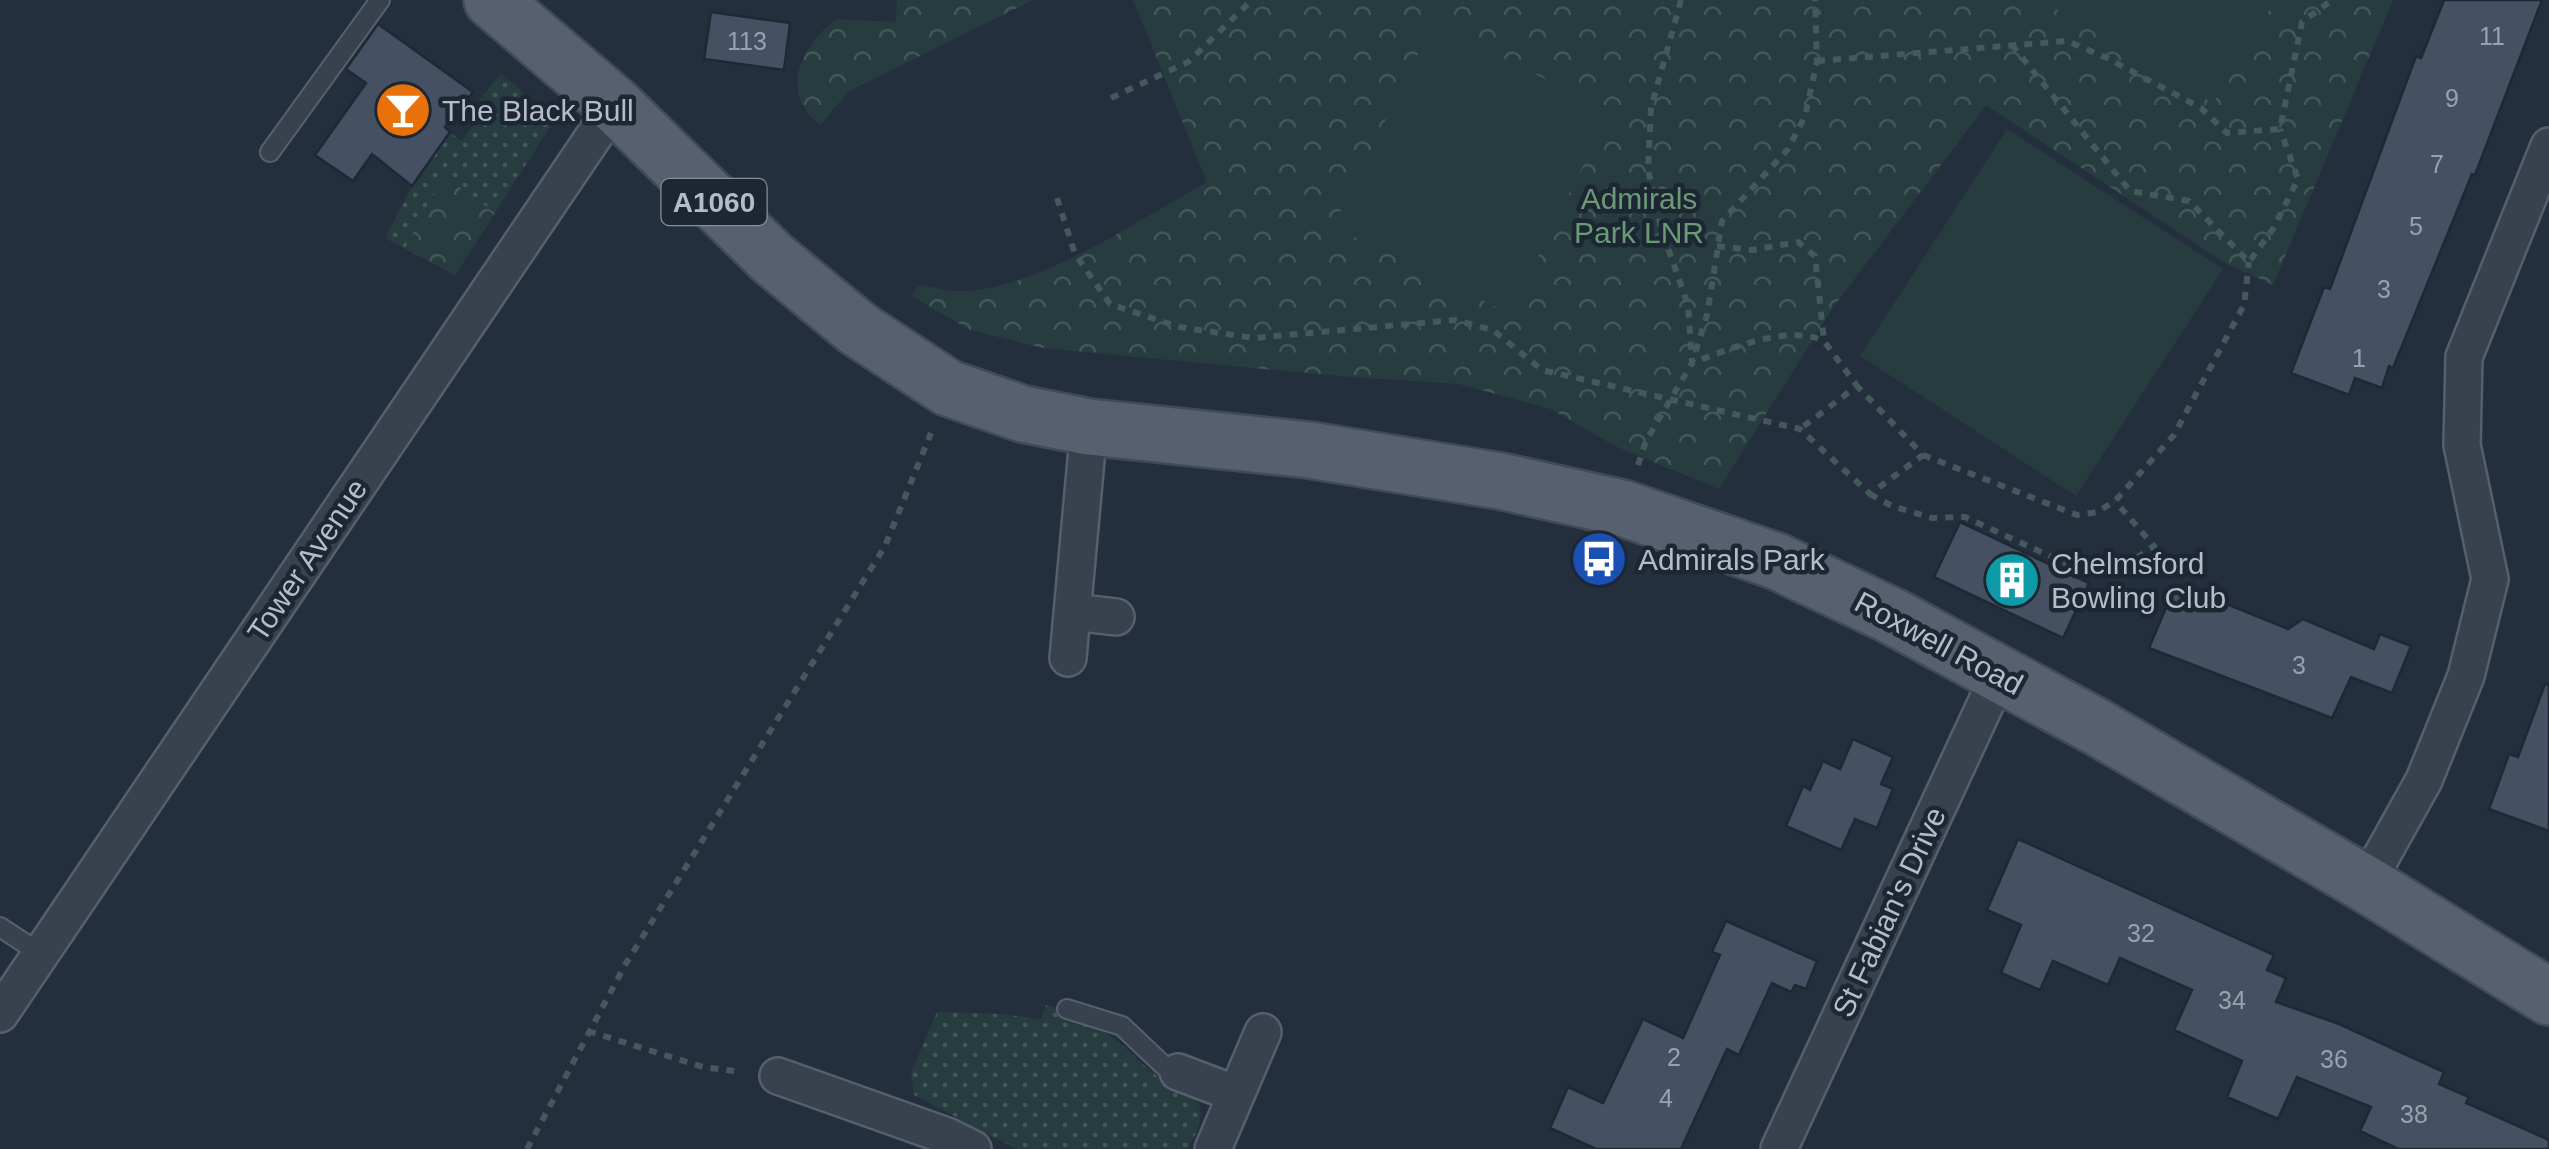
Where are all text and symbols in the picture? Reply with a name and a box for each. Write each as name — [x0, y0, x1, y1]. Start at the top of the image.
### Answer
house number: 11 — [2479, 22, 2505, 50]
house number: 113 — [727, 27, 767, 55]
bar icon: The Black Bull — [373, 80, 433, 140]
house number: 9 — [2445, 84, 2459, 112]
place label: The Black Bull — [442, 94, 634, 127]
house number: 7 — [2430, 150, 2444, 178]
road number: A1060 — [662, 179, 766, 225]
park label: Admirals Park LNR — [1574, 182, 1704, 249]
house number: 5 — [2409, 212, 2423, 240]
house number: 3 — [2377, 275, 2391, 303]
house number: 1 — [2352, 344, 2366, 372]
street label: Tower Avenue — [241, 473, 373, 647]
bus stop icon: Admirals Park — [1569, 529, 1629, 589]
place label: Admirals Park — [1638, 543, 1826, 576]
place label: Chelmsford Bowling Club — [2051, 547, 2226, 614]
building icon: Chelmsford Bowling Club — [1982, 550, 2042, 610]
street label: Roxwell Road — [1850, 585, 2028, 701]
house number: 3 — [2292, 651, 2306, 679]
street label: St Fabian's Drive — [1826, 802, 1952, 1022]
house number: 32 — [2127, 919, 2155, 947]
house number: 34 — [2218, 986, 2246, 1014]
house number: 2 — [1667, 1043, 1681, 1071]
house number: 36 — [2320, 1045, 2348, 1073]
house number: 4 — [1659, 1084, 1673, 1112]
house number: 38 — [2400, 1100, 2428, 1128]

